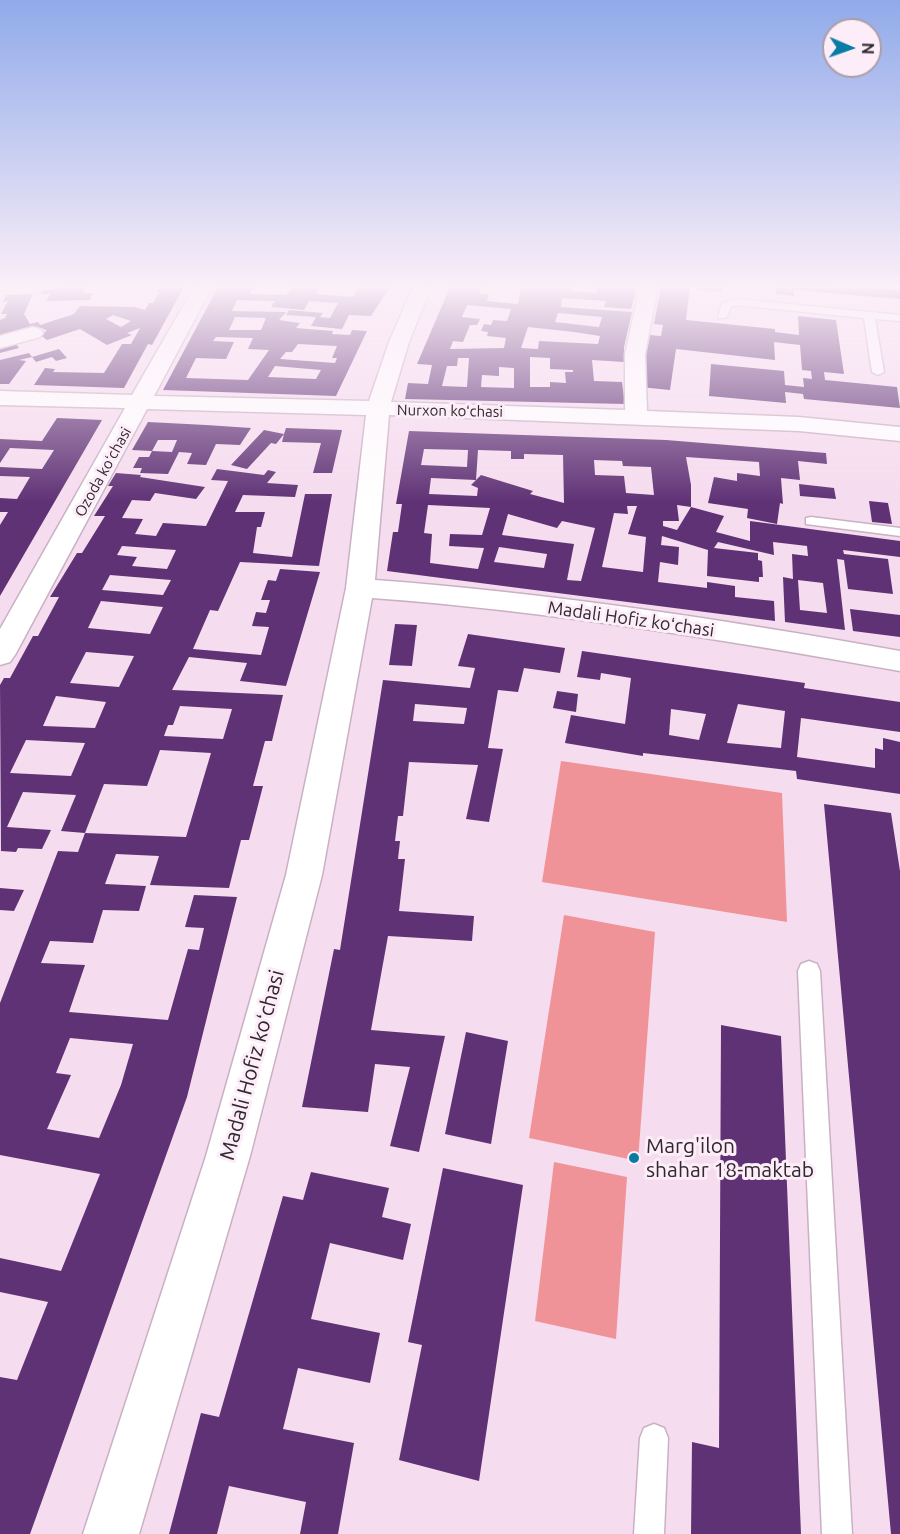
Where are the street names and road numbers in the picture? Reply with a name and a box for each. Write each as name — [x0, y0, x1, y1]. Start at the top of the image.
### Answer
street label: Nurxon koʻchasi — [397, 401, 503, 421]
street label: Ozoda koʻchasi — [71, 424, 135, 520]
street label: Madali Hofiz koʻchasi — [546, 597, 716, 641]
street label: Madali Hofiz koʻchasi — [214, 967, 290, 1163]

